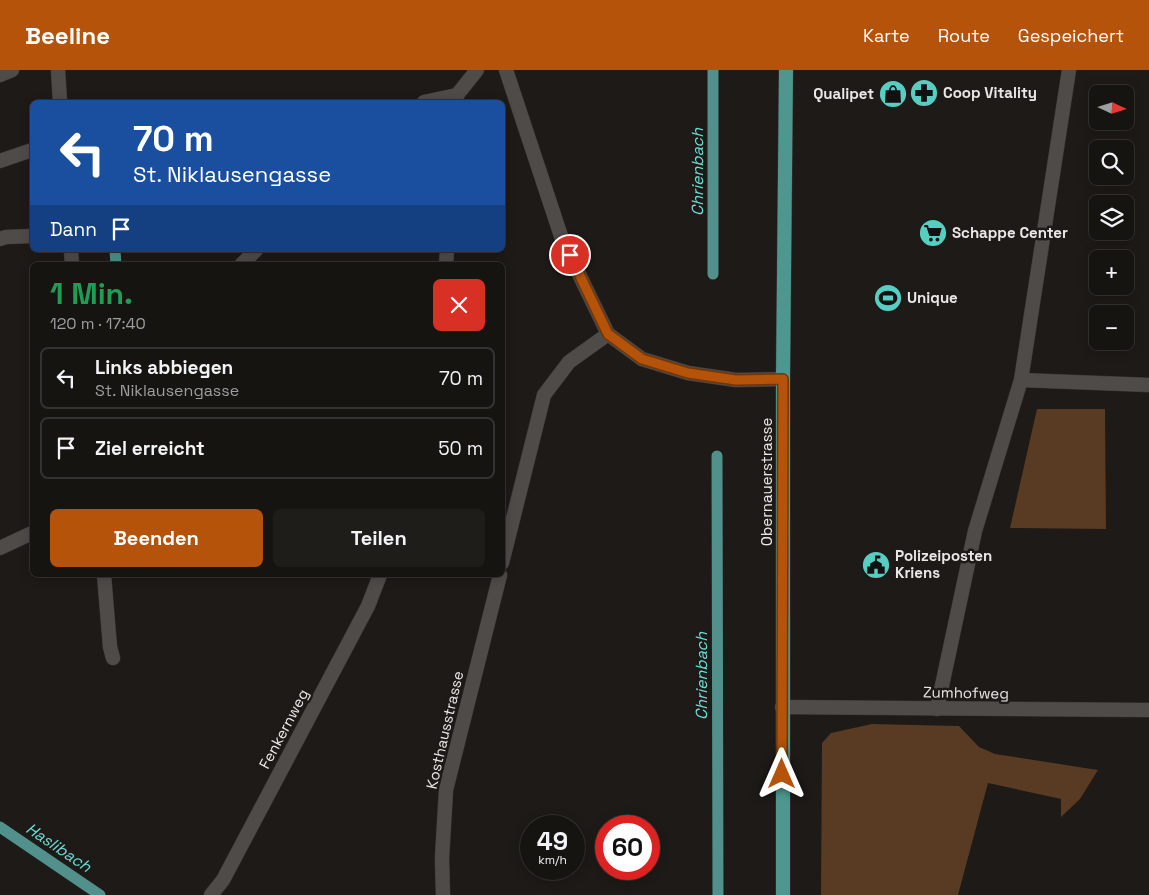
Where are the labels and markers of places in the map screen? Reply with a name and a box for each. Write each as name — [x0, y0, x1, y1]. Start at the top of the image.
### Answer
pharmacy icon: Coop Vitality — [909, 78, 939, 108]
shop icon: Qualipet — [878, 79, 908, 109]
place label: Coop Vitality — [943, 83, 1037, 102]
place label: Qualipet — [813, 84, 874, 103]
supermarket icon: Schappe Center — [918, 218, 948, 248]
place label: Schappe Center — [952, 223, 1068, 242]
pin — [549, 234, 591, 276]
sports icon: Unique — [873, 283, 903, 313]
place label: Unique — [907, 288, 958, 307]
place label: Polizeiposten Kriens — [895, 546, 992, 582]
public building icon: Polizeiposten Kriens — [861, 550, 891, 580]

